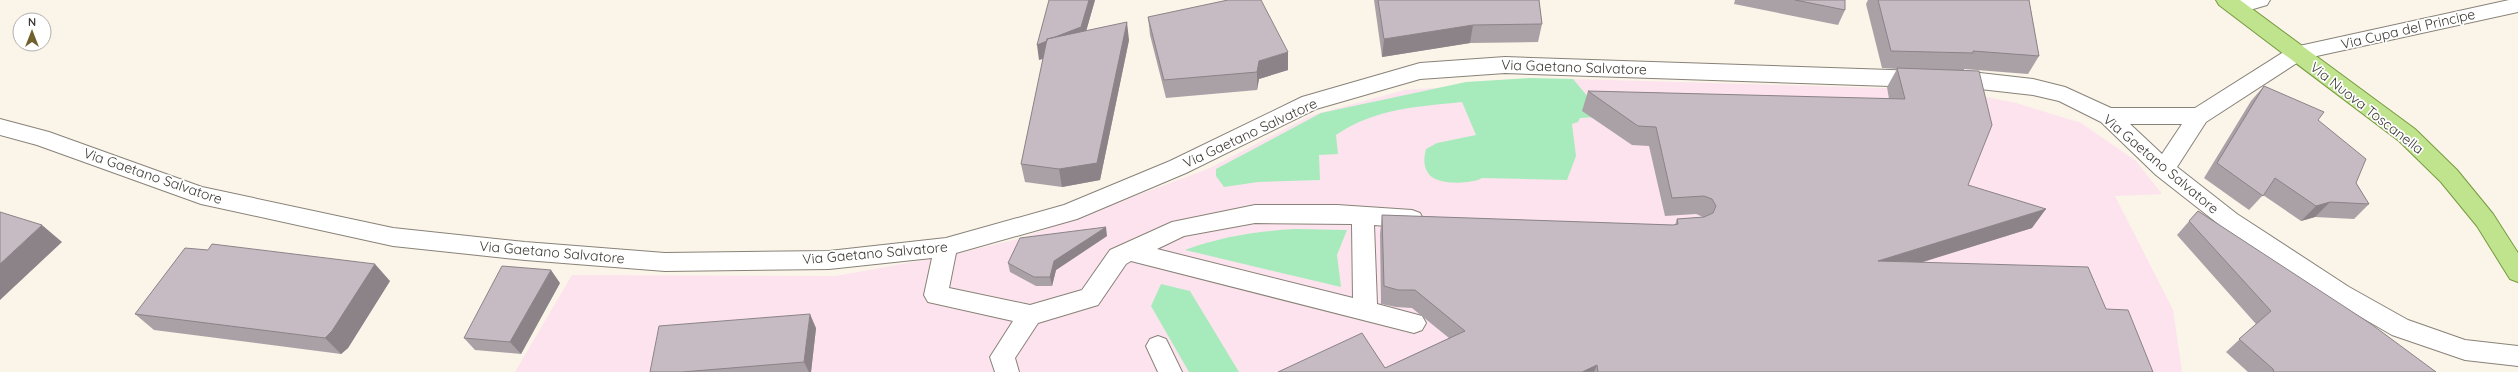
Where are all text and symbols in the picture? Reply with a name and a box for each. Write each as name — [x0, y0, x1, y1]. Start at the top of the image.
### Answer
street label: Via Cupa del Principe — [2339, 5, 2477, 53]
north arrow — [12, 12, 52, 52]
text: N — [28, 15, 36, 29]
street label: Via Gaetano Salvatore — [1501, 55, 1647, 79]
street label: Via Nuova Toscanella — [2307, 58, 2427, 158]
street label: Via Gaetano Salvatore — [1180, 94, 1320, 172]
street label: Via Gaetano Salvatore — [2099, 110, 2223, 218]
street label: Via Gaetano Salvatore — [81, 144, 225, 208]
street label: Via Gaetano Salvatore — [479, 237, 625, 267]
street label: Via Gaetano Salvatore — [802, 238, 948, 268]

